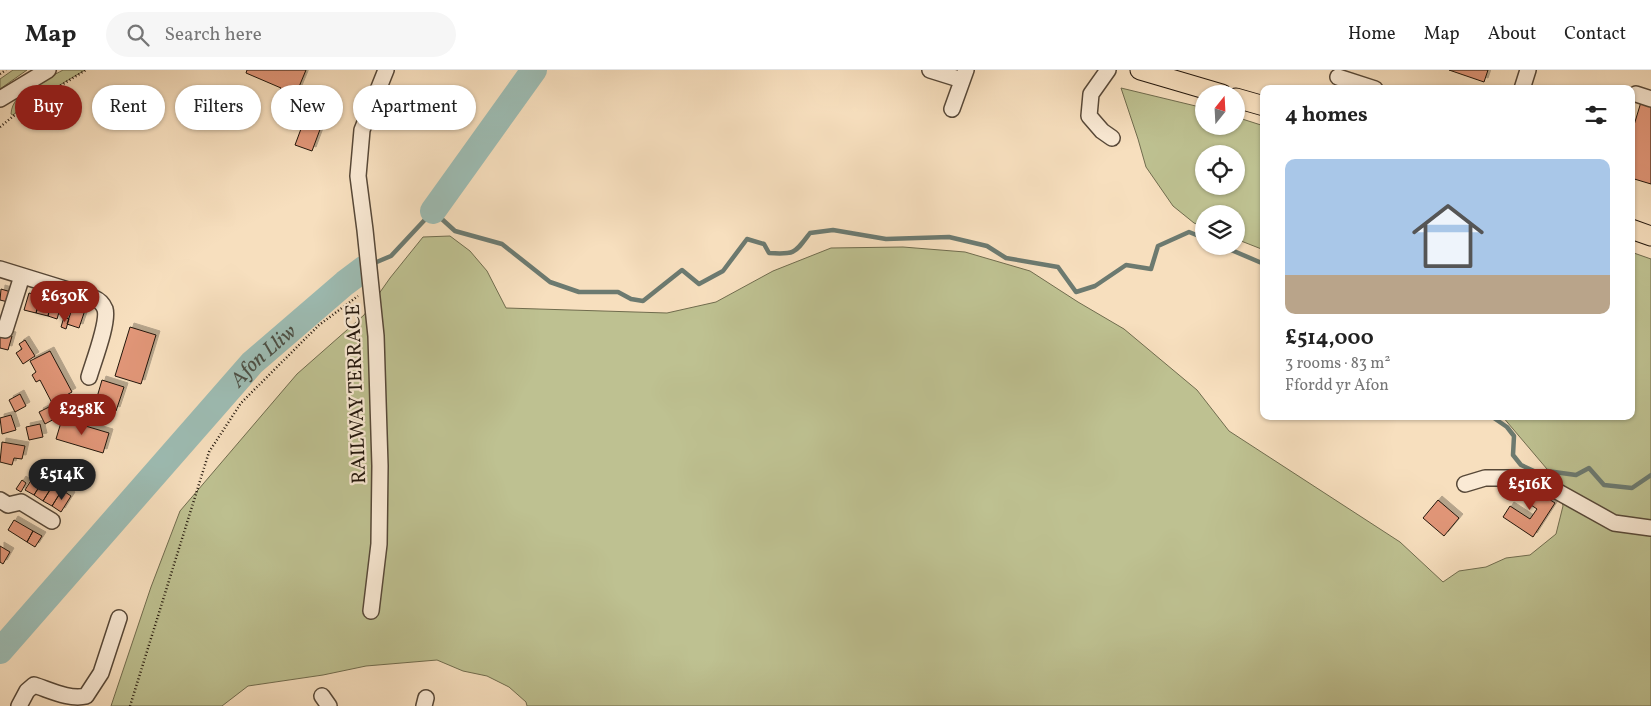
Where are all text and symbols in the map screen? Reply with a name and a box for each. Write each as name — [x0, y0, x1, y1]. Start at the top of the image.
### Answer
search box — [106, 12, 456, 57]
text: Map — [25, 18, 76, 52]
icon: search — [124, 21, 152, 49]
text: Search here — [164, 22, 262, 48]
text: Home — [1348, 22, 1396, 47]
text: Map — [1424, 22, 1460, 47]
text: About — [1488, 22, 1536, 47]
text: Contact — [1564, 22, 1626, 47]
chip: Buy — [15, 85, 82, 130]
chip: Rent — [92, 85, 165, 130]
chip: Filters — [175, 85, 261, 130]
chip: New — [271, 85, 343, 130]
chip: Apartment — [353, 85, 476, 130]
north arrow — [1195, 85, 1245, 135]
map controls — [1195, 85, 1245, 255]
text: 4 homes — [1285, 101, 1368, 130]
icon: filters — [1582, 101, 1610, 129]
button: locate — [1195, 145, 1245, 195]
icon: home — [1403, 191, 1493, 281]
button: layers — [1195, 205, 1245, 255]
pin: £630K — [30, 280, 100, 323]
text: £630K — [41, 286, 89, 308]
street label: RAILWAY TERRACE — [340, 303, 374, 484]
water label: Afon Lliw — [224, 318, 303, 395]
text: £514,000 — [1285, 324, 1374, 353]
text: 3 rooms · 83 m² — [1285, 353, 1390, 375]
text: Ffordd yr Afon — [1285, 375, 1389, 397]
pin: £258K — [47, 394, 117, 436]
text: £258K — [59, 399, 105, 421]
pin: £514K — [27, 458, 97, 501]
text: £514K — [40, 464, 84, 486]
pin: £516K — [1495, 468, 1565, 511]
text: £516K — [1508, 474, 1552, 496]

